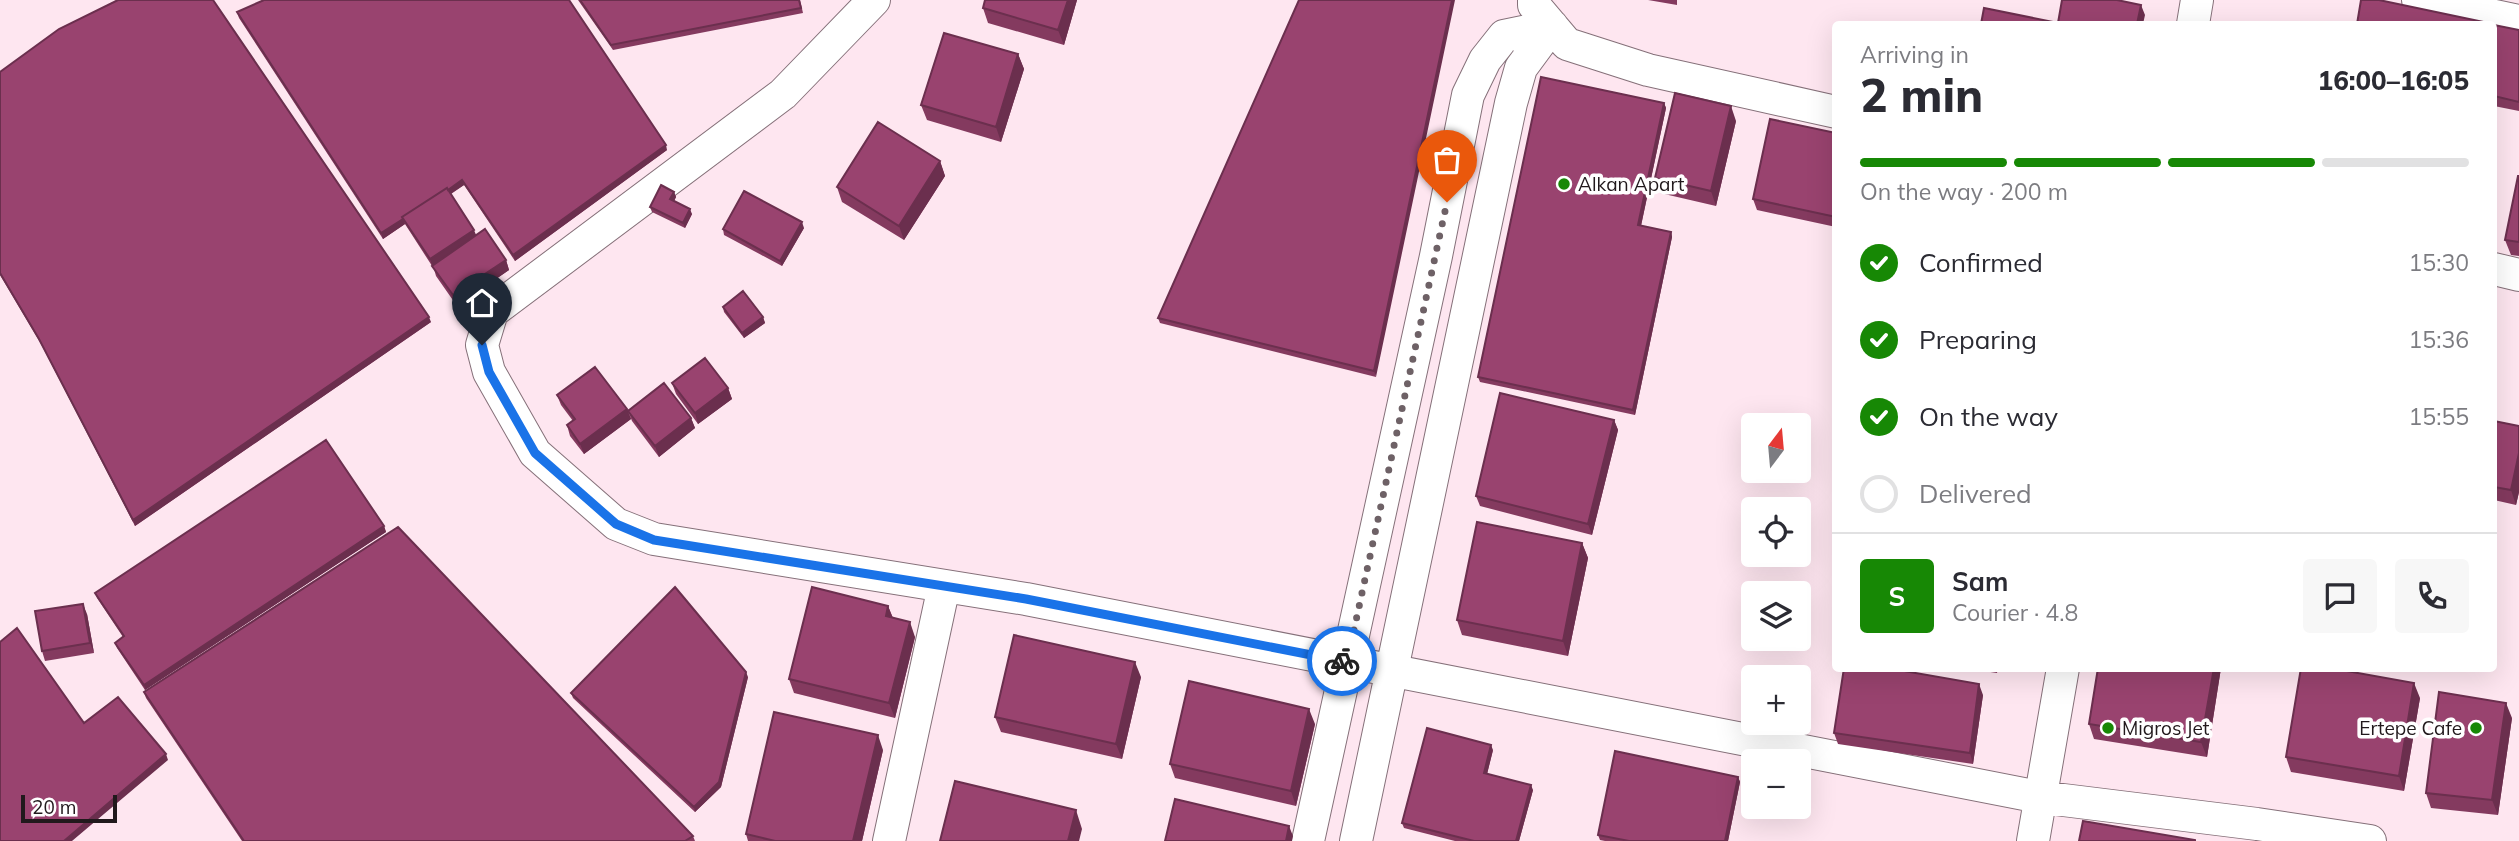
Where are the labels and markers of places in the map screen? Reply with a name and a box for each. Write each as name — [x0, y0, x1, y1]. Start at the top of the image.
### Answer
pin — [1417, 130, 1477, 202]
place label: Alkan Apart — [1578, 172, 1685, 196]
marker: Alkan Apart — [1556, 176, 1572, 192]
pin — [452, 273, 512, 345]
place label: Migros Jet — [2122, 716, 2210, 740]
place label: Ertepe Cafe — [2359, 716, 2462, 740]
marker: Migros Jet — [2100, 720, 2116, 736]
marker: Ertepe Cafe — [2468, 720, 2484, 736]

